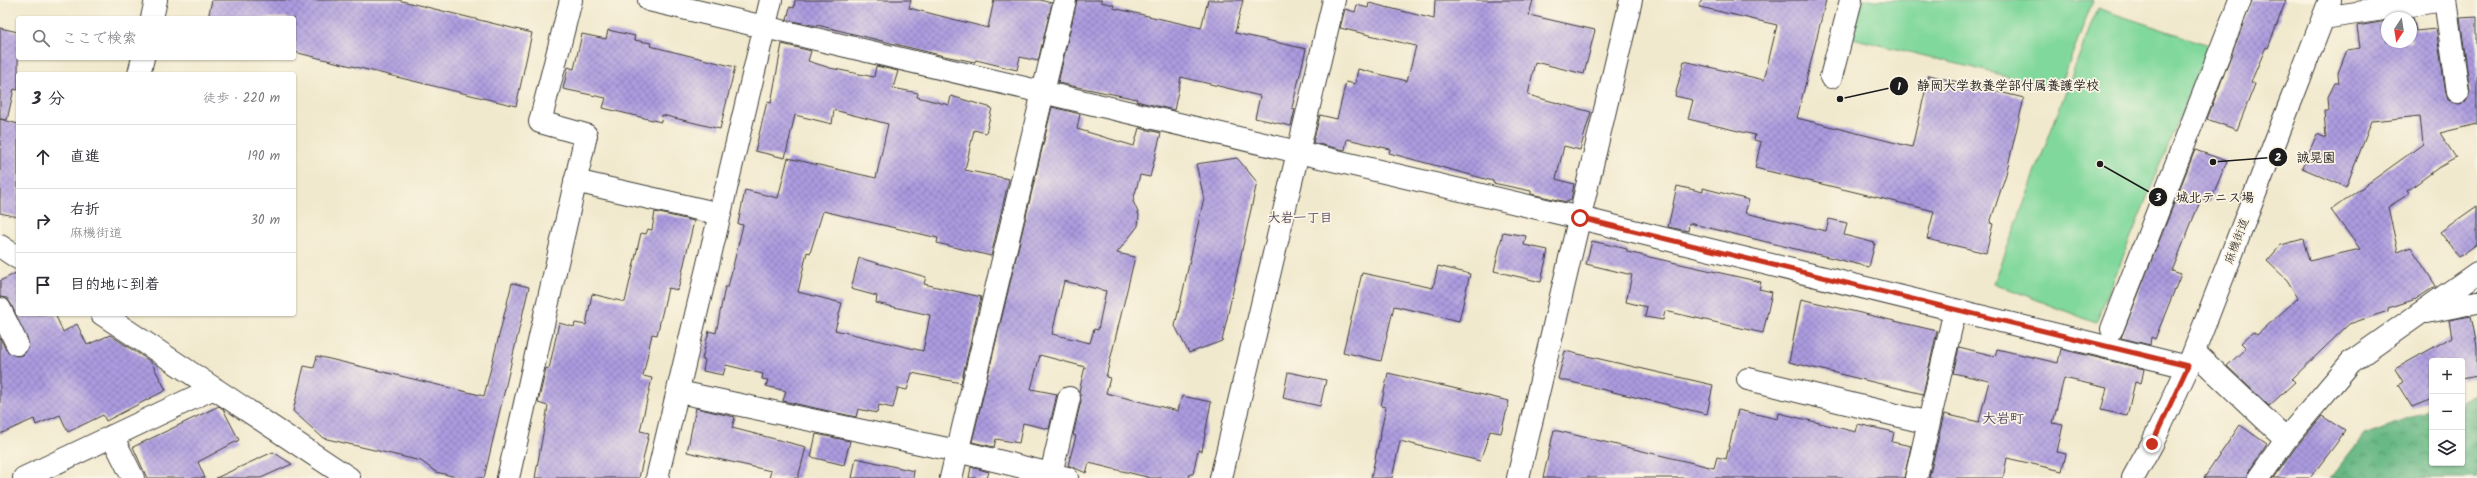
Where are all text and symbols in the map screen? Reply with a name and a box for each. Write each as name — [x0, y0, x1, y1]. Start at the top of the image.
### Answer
north arrow — [2381, 12, 2417, 48]
search box — [16, 16, 296, 60]
icon: search — [30, 27, 52, 49]
text: ここで検索 — [62, 27, 137, 51]
callout: 静岡大学教養学部付属養護学校 — [1889, 73, 2107, 98]
text: 静岡大学教養学部付属養護学校 — [1917, 76, 2099, 97]
text: 1 — [1897, 77, 1901, 96]
text: 3 分 — [32, 86, 65, 113]
text: 徒歩 · 220 m — [203, 88, 280, 109]
text: 直進 — [70, 145, 100, 169]
callout: 誠晃園 — [2268, 145, 2343, 170]
icon: ahead — [32, 146, 54, 168]
text: 190 m — [248, 146, 280, 167]
text: 2 — [2275, 148, 2282, 167]
text: 誠晃園 — [2296, 148, 2336, 169]
callout: 城北テニス場 — [2148, 185, 2262, 210]
text: 3 — [2154, 188, 2162, 207]
text: 城北テニス場 — [2176, 188, 2254, 209]
text: 右折 — [70, 198, 100, 222]
district label: 大岩一丁目 — [1267, 208, 1333, 229]
route start — [1571, 209, 1589, 227]
icon: right — [32, 210, 54, 232]
text: 30 m — [251, 210, 280, 231]
street label: 麻機街道 — [2220, 215, 2254, 267]
text: 麻機街道 — [70, 223, 122, 244]
text: 目的地に到着 — [70, 273, 160, 297]
icon: arrive — [32, 274, 54, 296]
map controls — [2429, 358, 2465, 466]
button: + — [2429, 358, 2465, 394]
button: − — [2429, 394, 2465, 430]
district label: 大岩町 — [1982, 408, 2024, 430]
button: layers — [2429, 430, 2465, 466]
route end — [2143, 435, 2161, 453]

